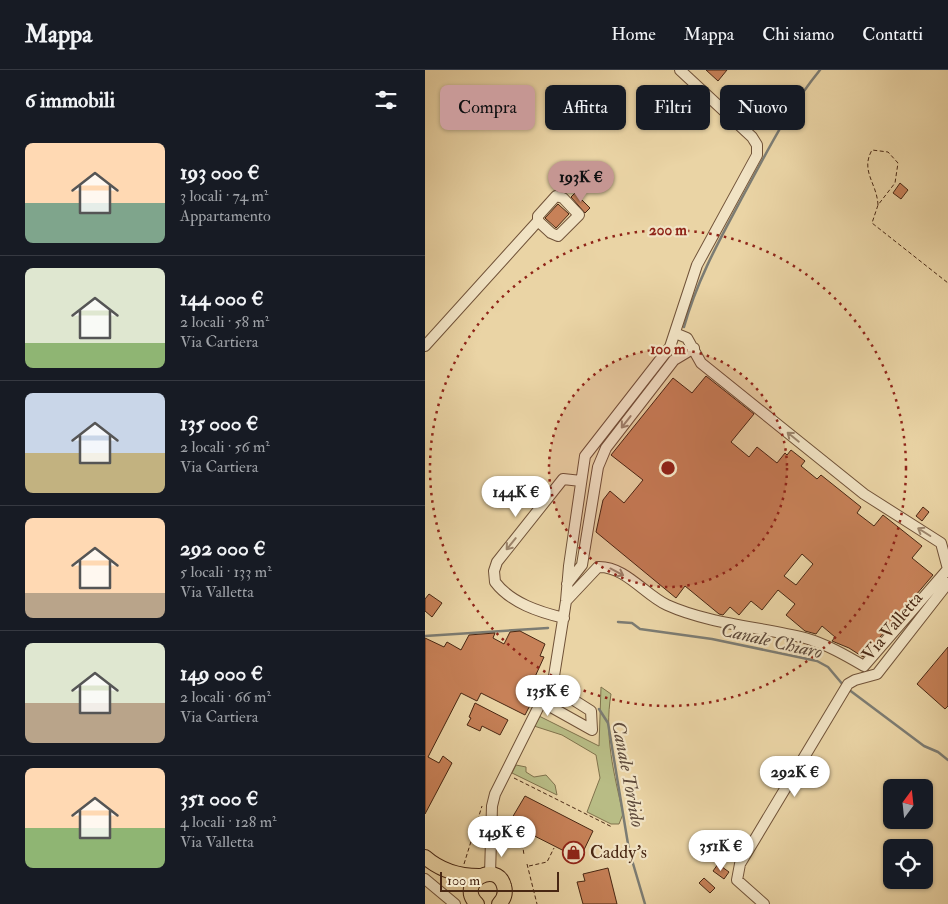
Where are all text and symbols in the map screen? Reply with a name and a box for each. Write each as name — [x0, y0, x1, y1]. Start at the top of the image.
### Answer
text: Mappa — [25, 19, 92, 50]
text: Home — [611, 23, 656, 46]
text: Mappa — [684, 23, 734, 46]
text: Chi siamo — [762, 23, 834, 46]
text: Contatti — [862, 23, 923, 46]
chip: Compra — [440, 85, 535, 130]
chip: Affitta — [545, 85, 626, 130]
chip: Filtri — [636, 85, 710, 130]
chip: Nuovo — [720, 85, 805, 130]
icon: filters — [372, 86, 400, 114]
text: 6 immobili — [25, 87, 115, 114]
text: 193 000 € — [180, 159, 260, 186]
pin: 193K € — [540, 160, 622, 203]
icon: home — [65, 163, 125, 223]
text: 193K € — [559, 167, 603, 187]
text: 3 locali · 74 m² — [180, 186, 268, 206]
text: Appartamento — [180, 206, 271, 226]
text: 200 m — [649, 221, 687, 240]
text: 144 000 € — [180, 285, 264, 312]
icon: home — [65, 288, 125, 348]
text: 2 locali · 58 m² — [180, 312, 269, 332]
text: Via Cartiera — [180, 332, 258, 352]
text: 100 m — [650, 340, 686, 359]
text: 135 000 € — [180, 410, 258, 437]
icon: home — [65, 413, 125, 473]
one-way arrow — [621, 415, 631, 429]
one-way arrow — [787, 431, 800, 442]
text: 2 locali · 56 m² — [180, 437, 270, 457]
text: Via Cartiera — [180, 457, 258, 477]
centre of rings — [659, 459, 677, 477]
pin: 144K € — [475, 476, 557, 518]
text: 144K € — [493, 482, 539, 502]
one-way arrow — [917, 527, 931, 537]
text: 292 000 € — [180, 535, 265, 562]
one-way arrow — [506, 537, 517, 550]
icon: home — [65, 538, 125, 598]
text: 5 locali · 133 m² — [180, 562, 272, 582]
one-way arrow — [609, 567, 624, 577]
text: Via Valletta — [180, 582, 254, 602]
street label: Via Valletta — [857, 587, 928, 666]
water label: Canale Chiaro — [719, 618, 825, 664]
text: 149 000 € — [180, 660, 263, 687]
icon: home — [65, 663, 125, 723]
pin: 135K € — [507, 674, 589, 717]
text: 135K € — [527, 681, 569, 701]
text: 2 locali · 66 m² — [180, 687, 271, 707]
text: Via Cartiera — [180, 707, 258, 727]
water label: Canale Torbido — [606, 719, 650, 829]
pin: 292K € — [754, 756, 836, 798]
text: 292K € — [771, 762, 819, 782]
north arrow — [883, 779, 933, 829]
map controls — [883, 779, 933, 889]
text: 351 000 € — [180, 785, 258, 812]
icon: home — [65, 788, 125, 848]
text: 4 locali · 128 m² — [180, 812, 277, 832]
pin: 149K € — [461, 816, 543, 858]
text: 149K € — [479, 822, 525, 842]
pin: 351K € — [680, 830, 762, 872]
text: Via Valletta — [180, 832, 254, 852]
text: 351K € — [700, 836, 742, 856]
button: locate — [883, 839, 933, 889]
shop icon: Caddy's — [562, 840, 586, 864]
place label: Caddy's — [590, 841, 647, 864]
scale bar — [440, 869, 559, 892]
text: 100 m — [447, 872, 480, 889]

